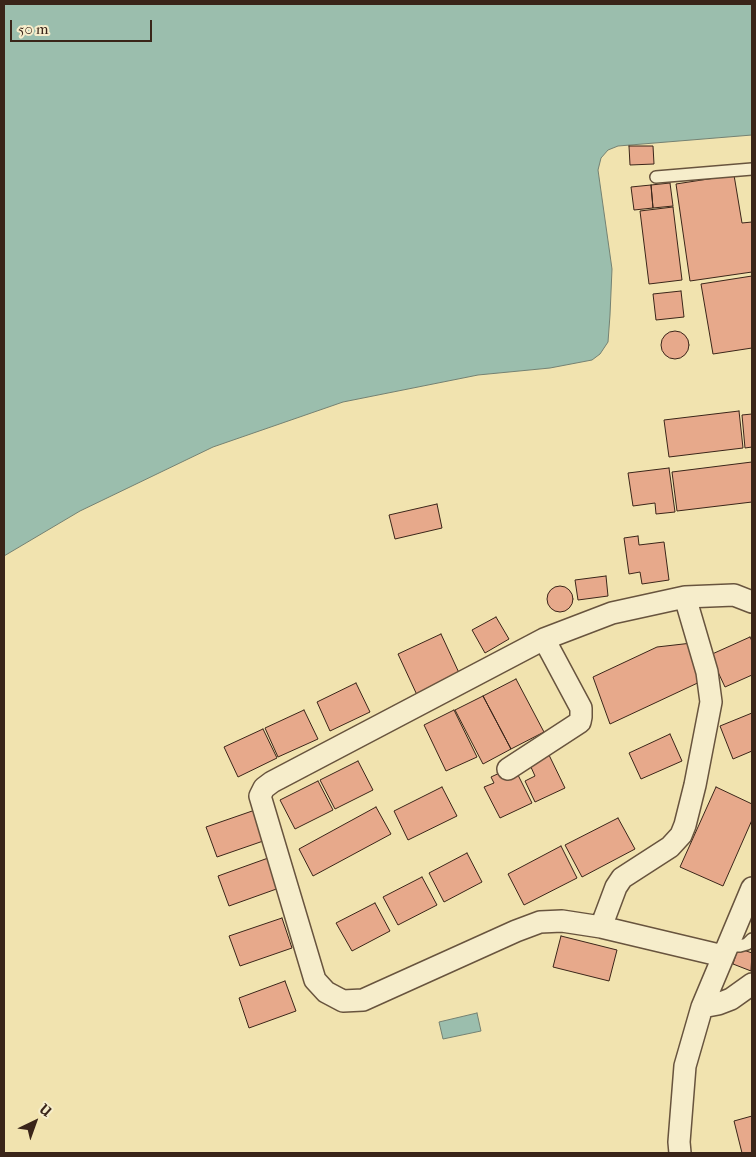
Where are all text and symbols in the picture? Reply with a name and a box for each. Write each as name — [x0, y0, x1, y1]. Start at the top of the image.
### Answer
scale bar — [12, 10, 155, 42]
text: 50 m — [18, 20, 48, 38]
north arrow — [10, 1097, 60, 1147]
text: U — [36, 1101, 55, 1120]

